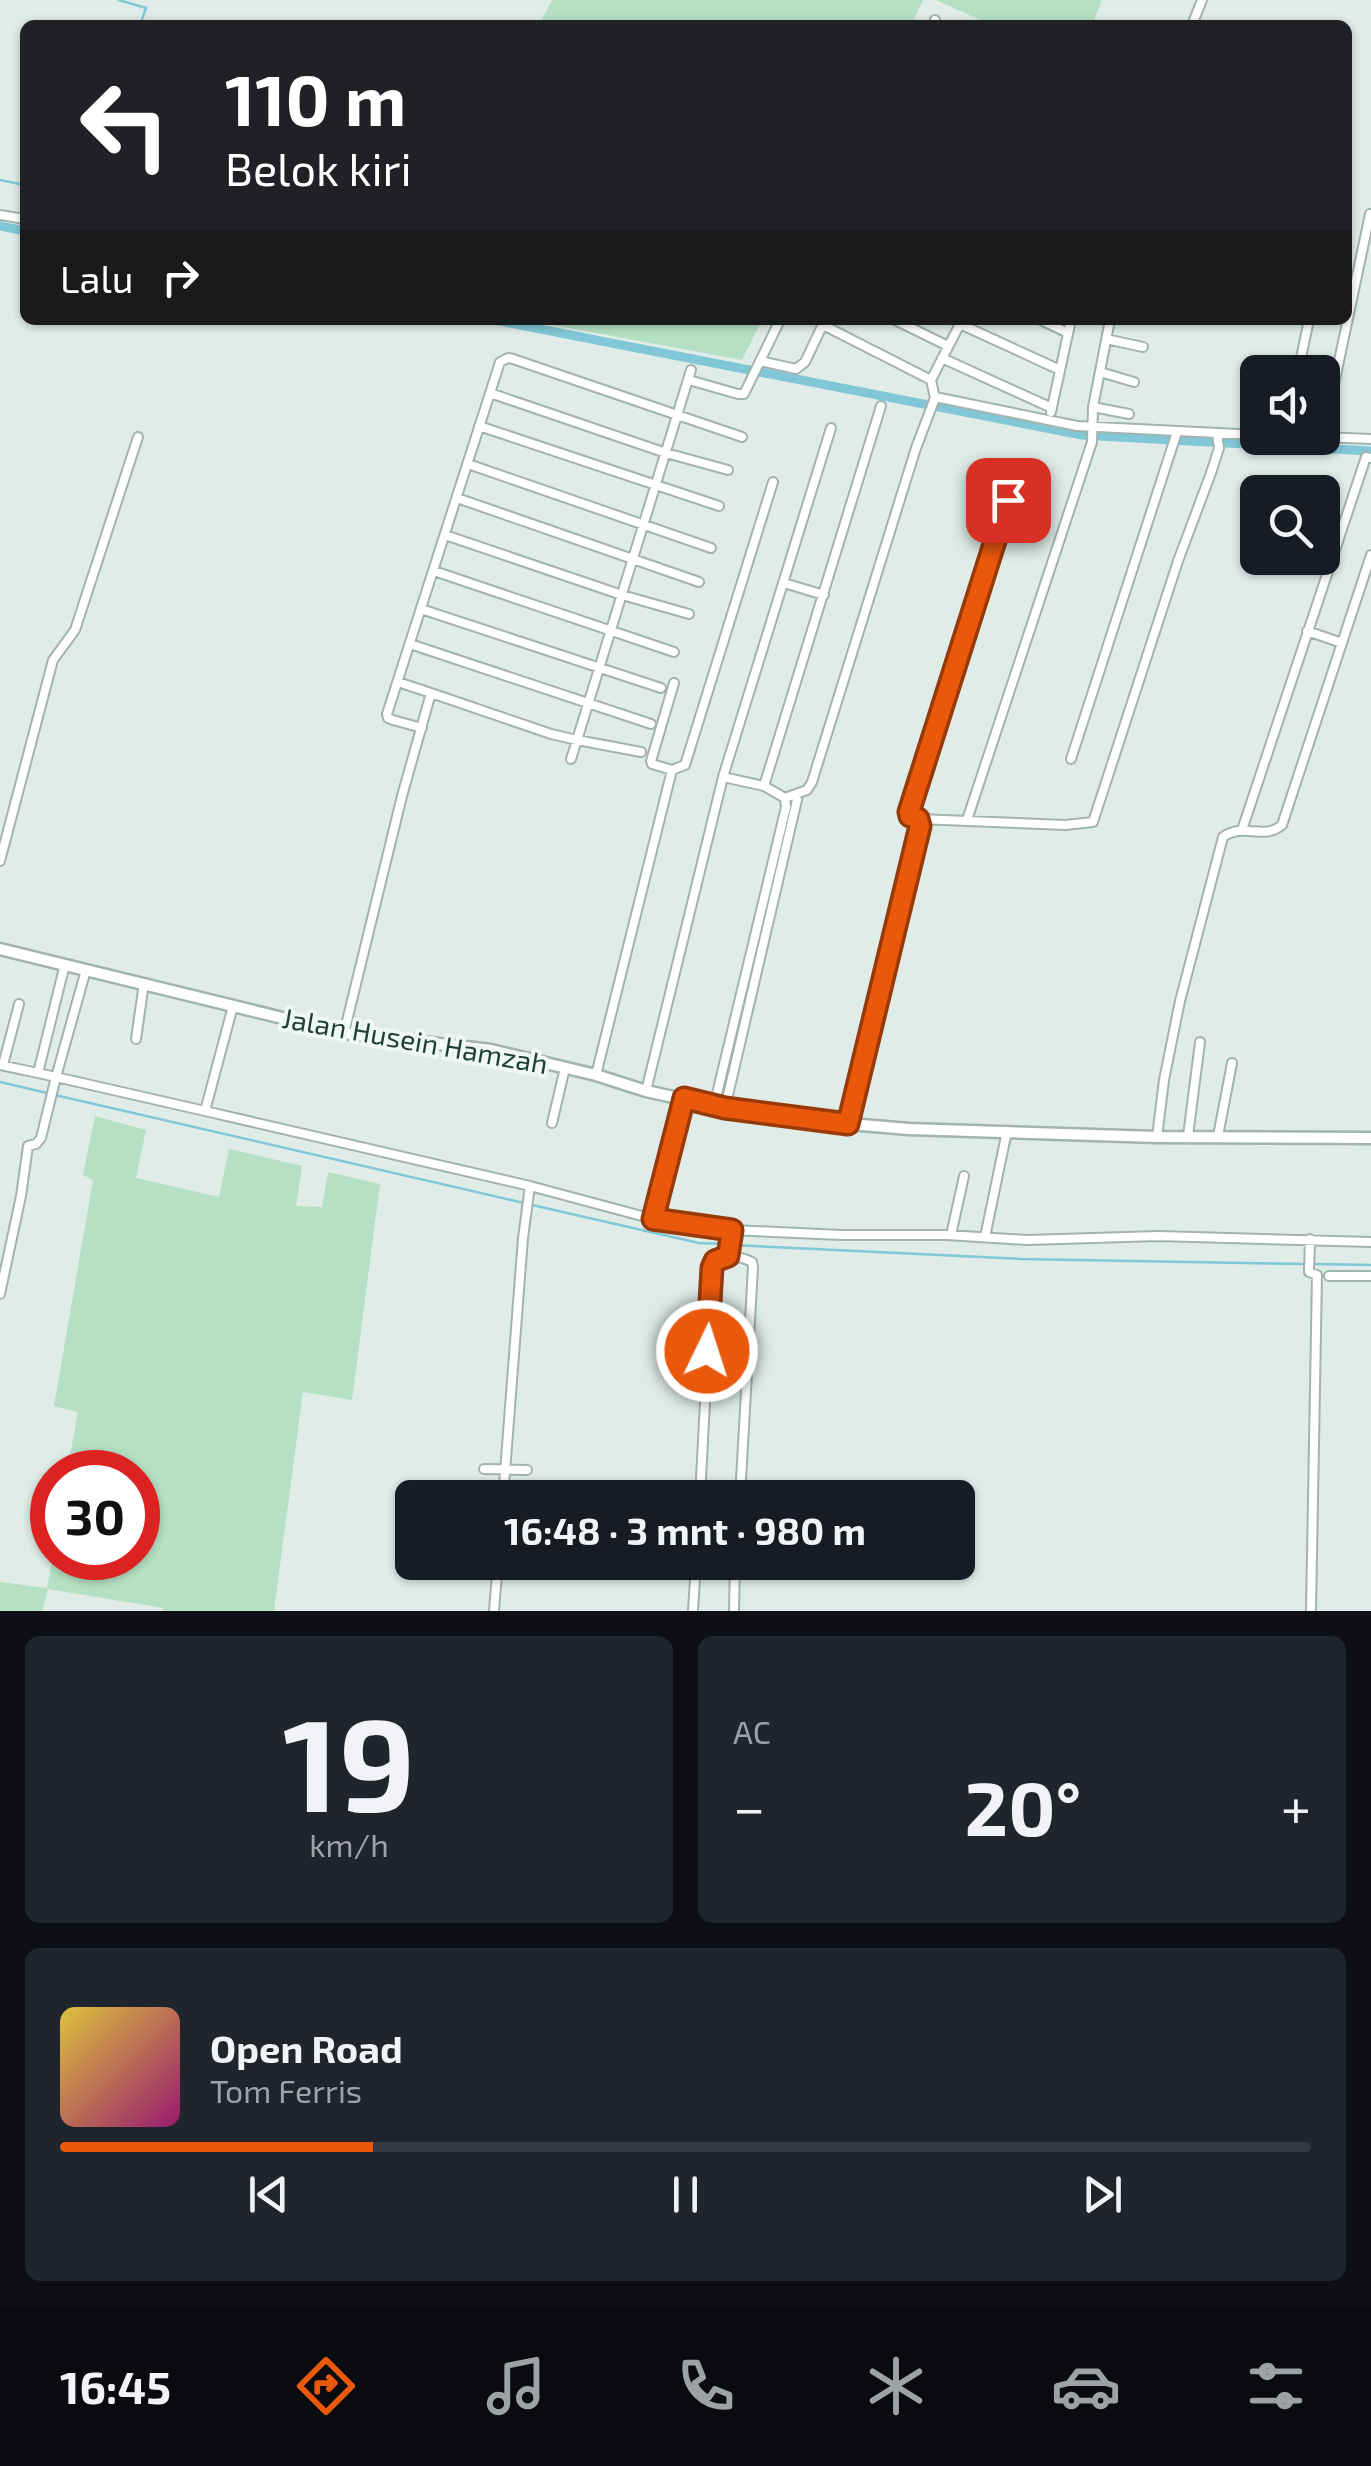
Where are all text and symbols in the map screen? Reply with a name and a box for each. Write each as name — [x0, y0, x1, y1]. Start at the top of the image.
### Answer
text: 110 m — [225, 56, 406, 140]
icon: left — [60, 60, 190, 190]
text: Belok kiri — [225, 141, 412, 195]
icon: right — [153, 250, 208, 305]
text: Lalu — [60, 255, 133, 301]
map controls — [1240, 355, 1340, 575]
button: sound — [1240, 355, 1340, 455]
pin — [966, 458, 1051, 543]
icon: arrive — [981, 473, 1036, 528]
button: search — [1240, 475, 1340, 575]
street label: Jalan Husein Hamzah — [280, 1000, 551, 1080]
position arrow — [655, 1299, 759, 1403]
speed limit sign: 30 — [30, 1450, 160, 1580]
text: 16:48 · 3 mnt · 980 m — [504, 1507, 866, 1553]
text: 19 — [283, 1682, 415, 1838]
text: AC — [733, 1712, 771, 1750]
text: 20° — [965, 1761, 1081, 1851]
text: − — [733, 1773, 765, 1839]
text: + — [1281, 1773, 1311, 1839]
text: km/h — [309, 1825, 389, 1863]
text: Open Road — [210, 2025, 403, 2071]
text: Tom Ferris — [210, 2071, 362, 2109]
icon: previous — [241, 2167, 296, 2222]
icon: pause — [658, 2167, 713, 2222]
icon: next — [1075, 2167, 1130, 2222]
icon: directions — [291, 2351, 361, 2421]
icon: music — [481, 2351, 551, 2421]
icon: phone — [671, 2351, 741, 2421]
icon: climate — [861, 2351, 931, 2421]
icon: car — [1051, 2351, 1121, 2421]
icon: filters — [1241, 2351, 1311, 2421]
text: 16:45 — [60, 2359, 171, 2413]

